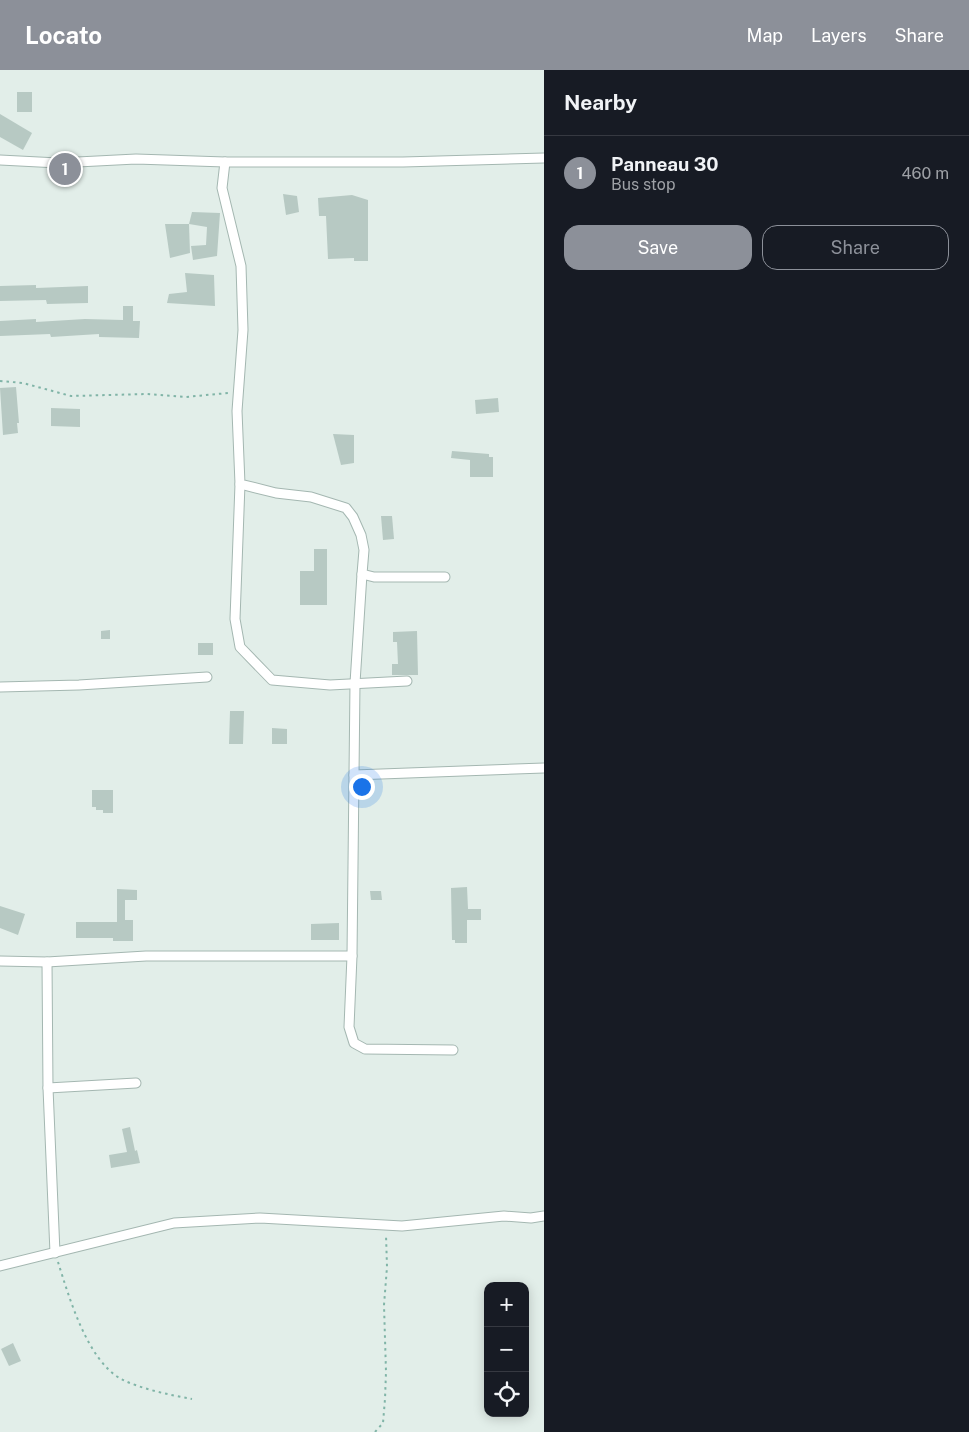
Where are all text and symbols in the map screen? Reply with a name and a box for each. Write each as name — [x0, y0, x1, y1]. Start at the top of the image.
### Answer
text: Locato — [25, 21, 102, 49]
text: Map — [747, 25, 783, 46]
text: Layers — [811, 25, 867, 46]
text: Share — [895, 25, 944, 46]
text: Nearby — [564, 90, 637, 115]
pin: 1 — [49, 150, 81, 188]
text: Panneau 30 — [611, 153, 719, 175]
text: 1 — [577, 164, 583, 183]
text: 460 m — [902, 164, 949, 183]
text: Bus stop — [611, 175, 675, 194]
button: Save — [564, 225, 752, 270]
button: Share — [762, 225, 949, 270]
your location — [349, 774, 375, 800]
map controls — [484, 1282, 529, 1417]
button: + — [484, 1282, 529, 1327]
button: − — [484, 1327, 529, 1372]
button: locate — [484, 1372, 529, 1417]

